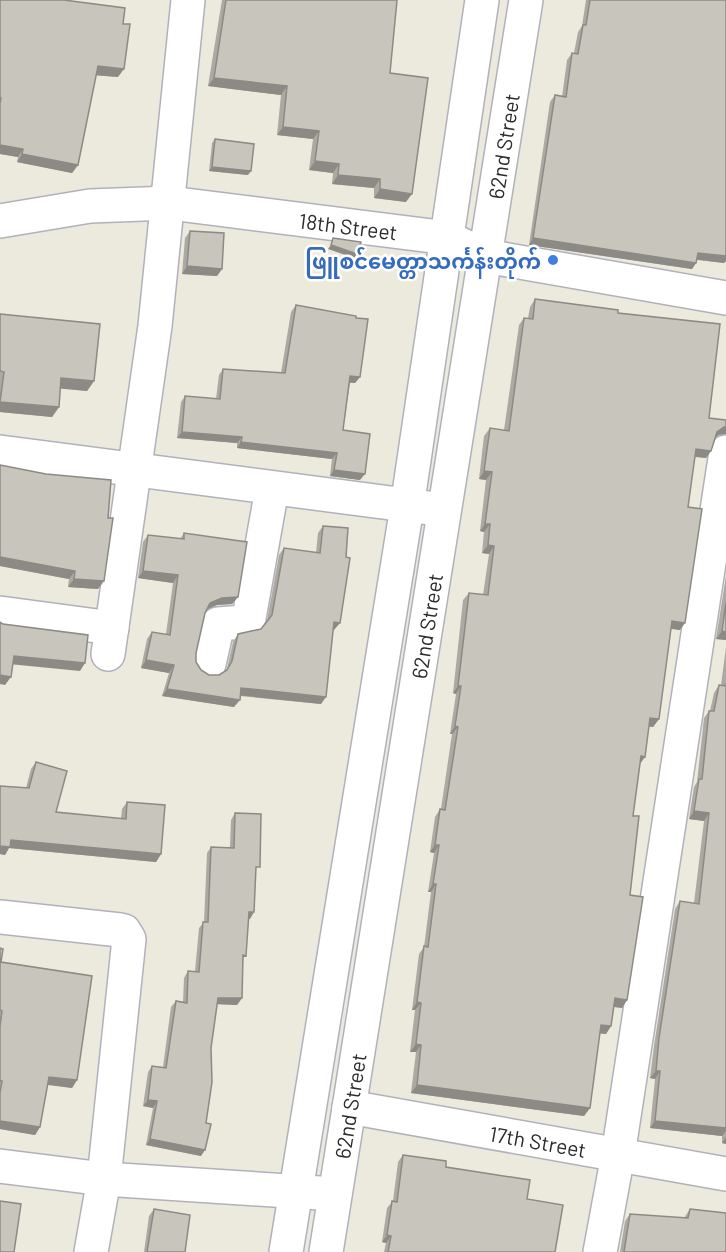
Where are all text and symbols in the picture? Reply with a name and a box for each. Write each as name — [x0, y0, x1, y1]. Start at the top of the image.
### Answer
street label: 62nd Street — [482, 92, 523, 200]
street label: 18th Street — [298, 207, 399, 244]
place label: ဖြူစင်မေတ္တာသင်္ကန်းတိုက် — [305, 246, 541, 279]
marker: ဖြူစင်မေတ္တာသင်္ကန်းတိုက် — [546, 253, 560, 267]
street label: 62nd Street — [405, 571, 447, 680]
street label: 62nd Street — [329, 1051, 370, 1160]
street label: 17th Street — [488, 1120, 588, 1161]

